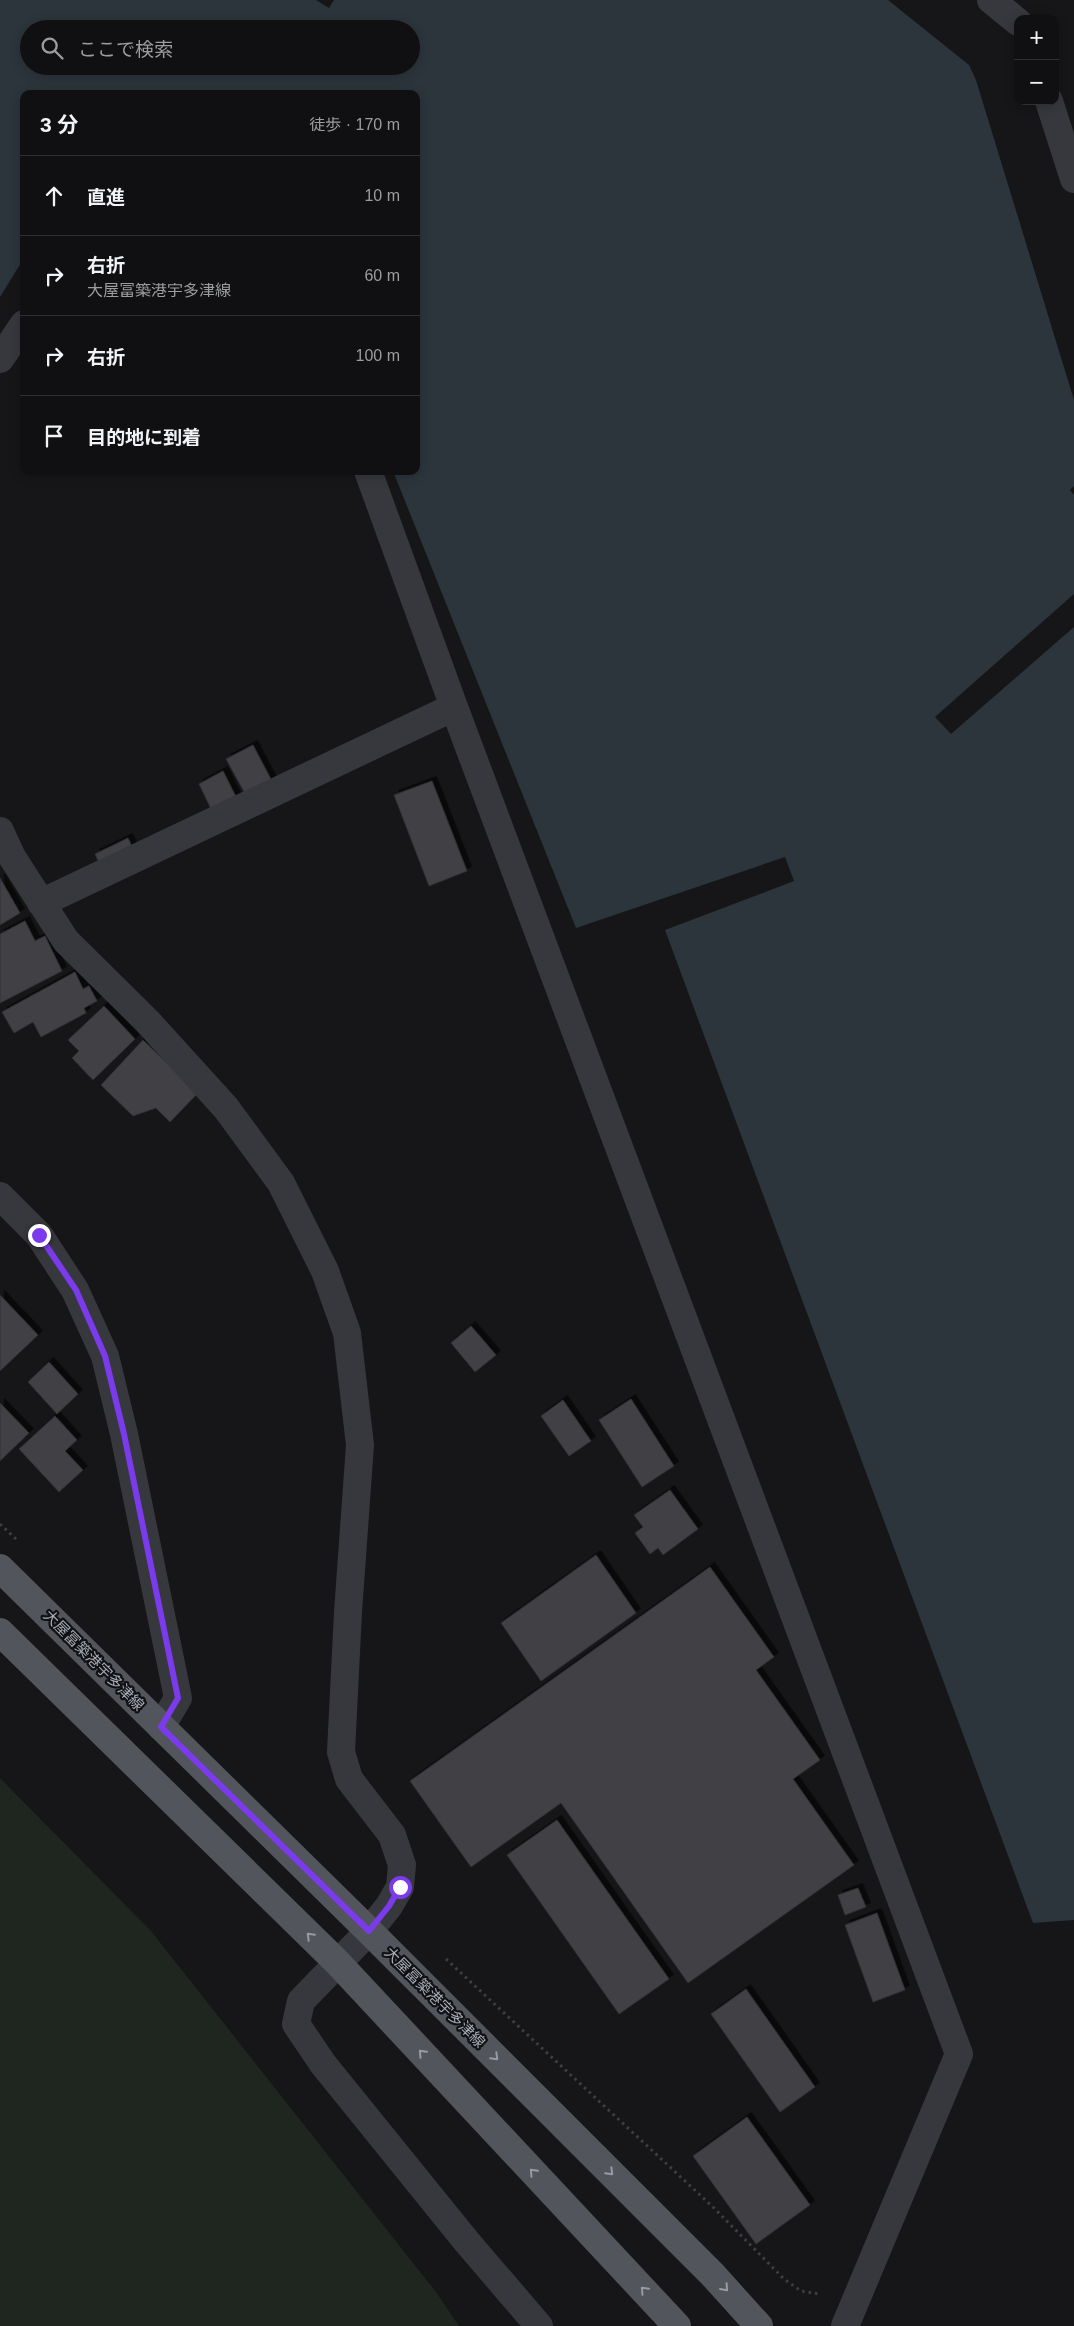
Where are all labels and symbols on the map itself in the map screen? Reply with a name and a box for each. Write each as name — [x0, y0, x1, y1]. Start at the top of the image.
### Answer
route end — [28, 1224, 51, 1247]
street label: 大屋冨築港宇多津線 — [40, 1606, 148, 1714]
route start — [389, 1876, 412, 1899]
one-way arrow — [306, 1933, 315, 1942]
street label: 大屋冨築港宇多津線 — [381, 1943, 489, 2051]
one-way arrow — [419, 2050, 428, 2059]
one-way arrow — [489, 2052, 498, 2061]
one-way arrow — [604, 2166, 613, 2175]
one-way arrow — [530, 2168, 539, 2177]
one-way arrow — [719, 2282, 728, 2291]
one-way arrow — [641, 2287, 650, 2296]

